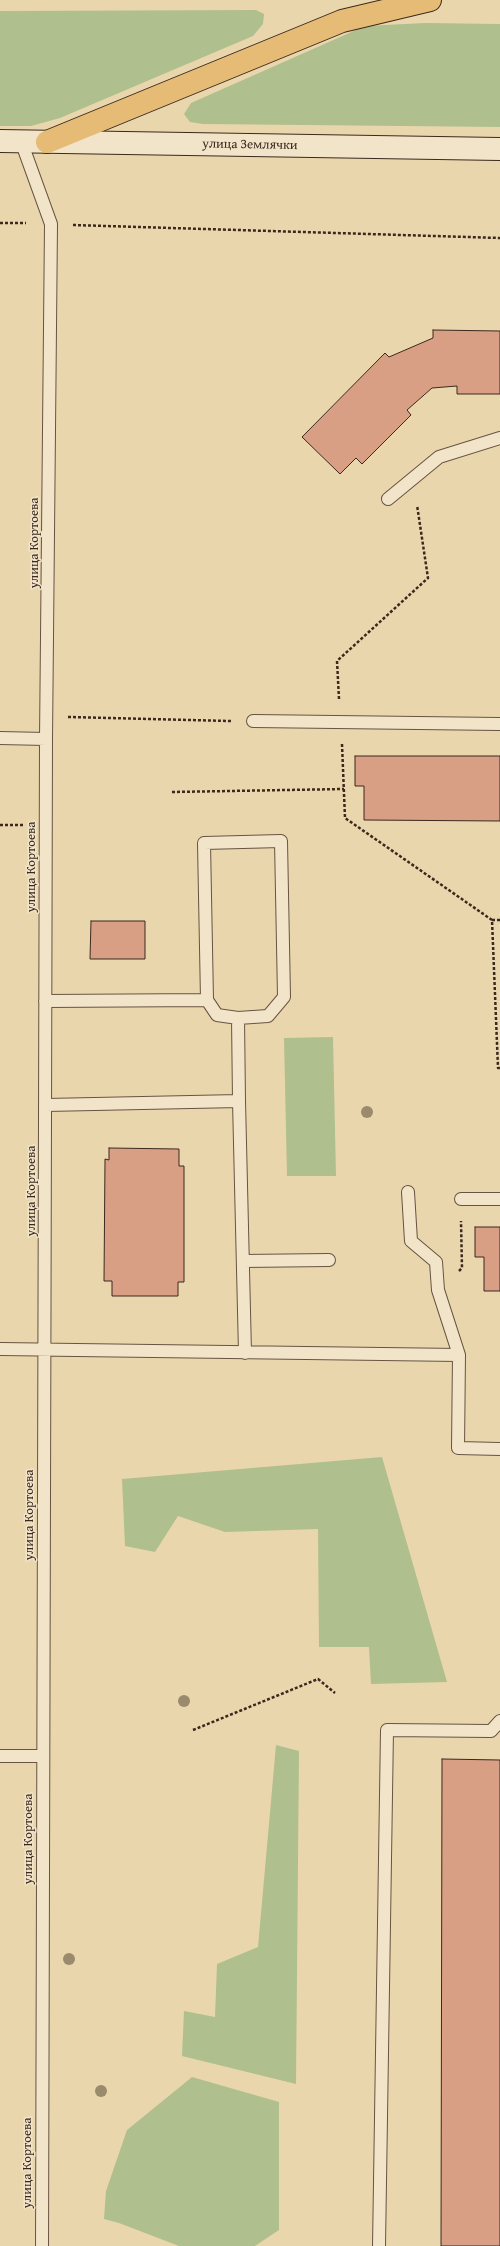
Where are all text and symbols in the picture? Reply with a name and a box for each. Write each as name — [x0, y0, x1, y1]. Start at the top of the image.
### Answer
street label: улица Землячки — [202, 136, 298, 154]
street label: улица Кортоева — [27, 497, 43, 589]
street label: улица Кортоева — [24, 821, 40, 913]
street label: улица Кортоева — [24, 1145, 40, 1237]
street label: улица Кортоева — [22, 1469, 38, 1561]
street label: улица Кортоева — [21, 1793, 37, 1885]
street label: улица Кортоева — [20, 2117, 36, 2209]

